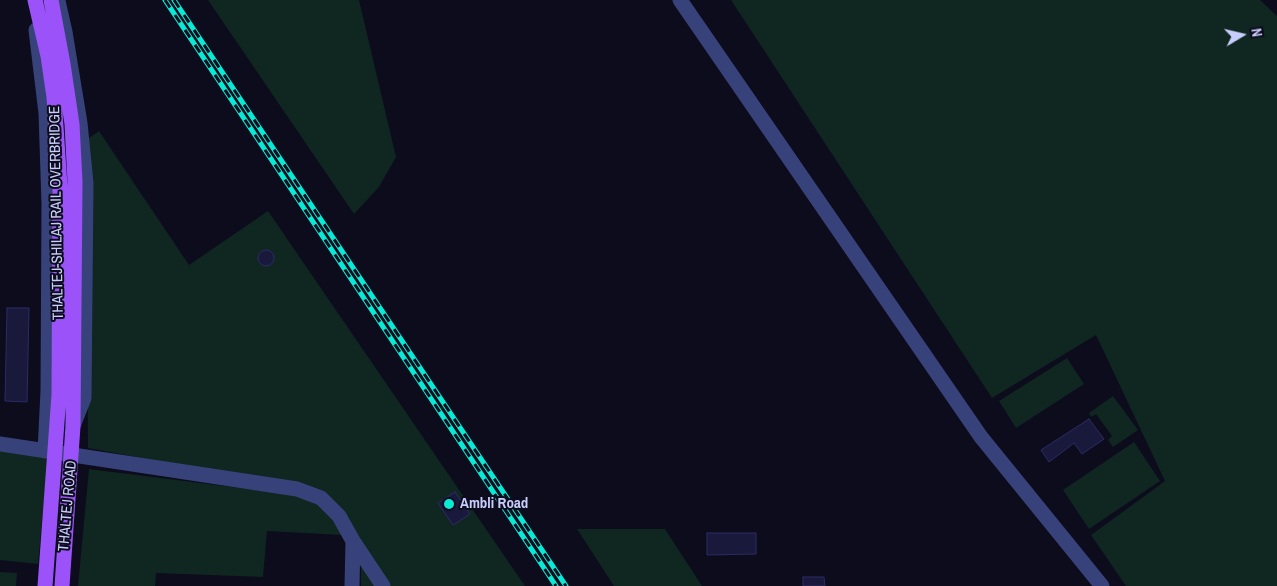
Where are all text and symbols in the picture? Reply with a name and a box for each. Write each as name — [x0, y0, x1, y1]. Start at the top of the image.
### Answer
north arrow — [1217, 10, 1267, 60]
text: N — [1247, 27, 1266, 38]
street label: THALTEJ-SHILAJ RAIL OVERBRIDGE — [46, 106, 68, 320]
street label: THALTEJ ROAD — [55, 460, 81, 552]
place label: Ambli Road — [460, 495, 528, 513]
marker: Ambli Road — [442, 497, 456, 511]

